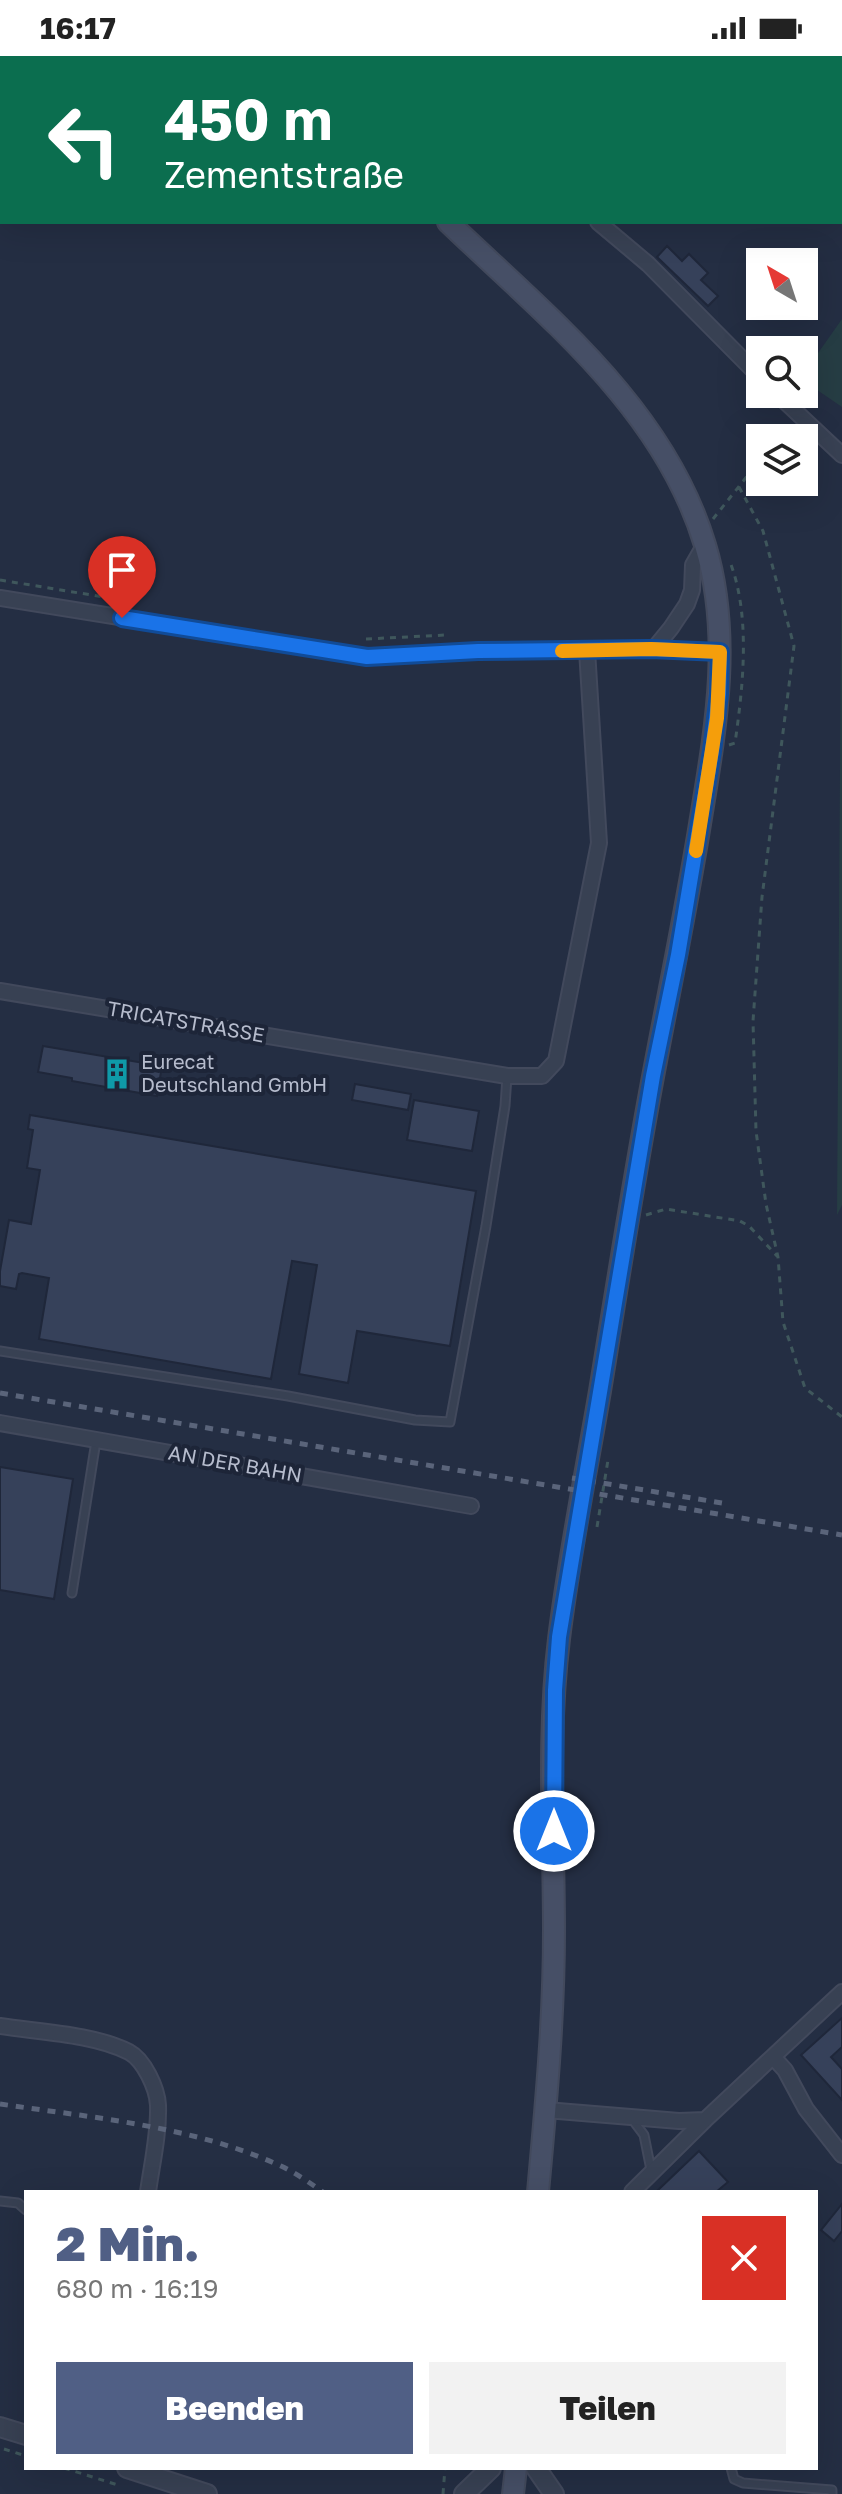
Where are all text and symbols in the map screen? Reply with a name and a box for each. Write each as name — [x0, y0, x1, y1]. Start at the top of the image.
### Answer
text: 16:17 — [40, 10, 116, 46]
text: 450 m — [164, 85, 333, 152]
icon: left — [32, 88, 136, 192]
text: Zementstraße — [164, 153, 404, 196]
north arrow — [746, 248, 818, 320]
map controls — [746, 248, 818, 496]
button: search — [746, 336, 818, 408]
button: layers — [746, 424, 818, 496]
pin — [88, 536, 156, 618]
icon: arrive — [100, 548, 144, 592]
street label: TRICATSTRASSE — [106, 995, 267, 1047]
place label: Eurecat Deutschland GmbH — [141, 1049, 327, 1096]
building icon: Eurecat Deutschland GmbH — [100, 1057, 134, 1091]
street label: AN DER BAHN — [167, 1439, 304, 1487]
position arrow — [512, 1789, 596, 1873]
text: 2 Min. — [56, 2214, 200, 2272]
button: close — [702, 2216, 786, 2300]
text: 680 m · 16:19 — [56, 2273, 219, 2304]
button: Beenden — [56, 2362, 413, 2454]
button: Teilen — [429, 2362, 786, 2454]

